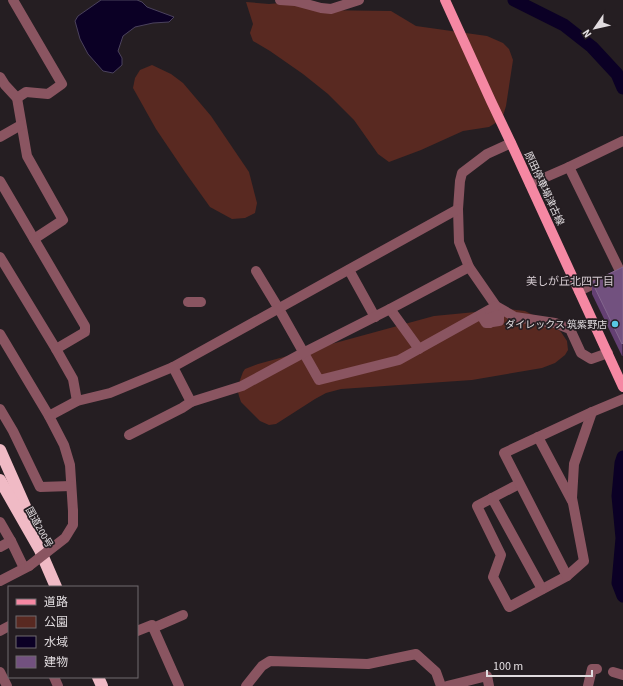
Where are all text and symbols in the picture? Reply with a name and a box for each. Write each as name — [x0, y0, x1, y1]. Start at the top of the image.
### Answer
north arrow — [575, 8, 615, 48]
text: N — [579, 26, 595, 41]
street label: 原田停車場津古線 — [521, 149, 567, 228]
district label: 美しが丘北四丁目 — [526, 274, 614, 289]
place label: ダイレックス 筑紫野店 — [505, 318, 607, 332]
marker: ダイレックス 筑紫野店 — [610, 319, 620, 329]
street label: 国道200号 — [22, 504, 56, 551]
legend — [8, 586, 138, 678]
text: 道路 — [44, 594, 68, 611]
text: 公園 — [44, 614, 68, 631]
text: 水域 — [44, 634, 68, 651]
scale bar — [487, 652, 592, 678]
text: 建物 — [44, 654, 68, 671]
text: 100 m — [493, 658, 523, 675]

